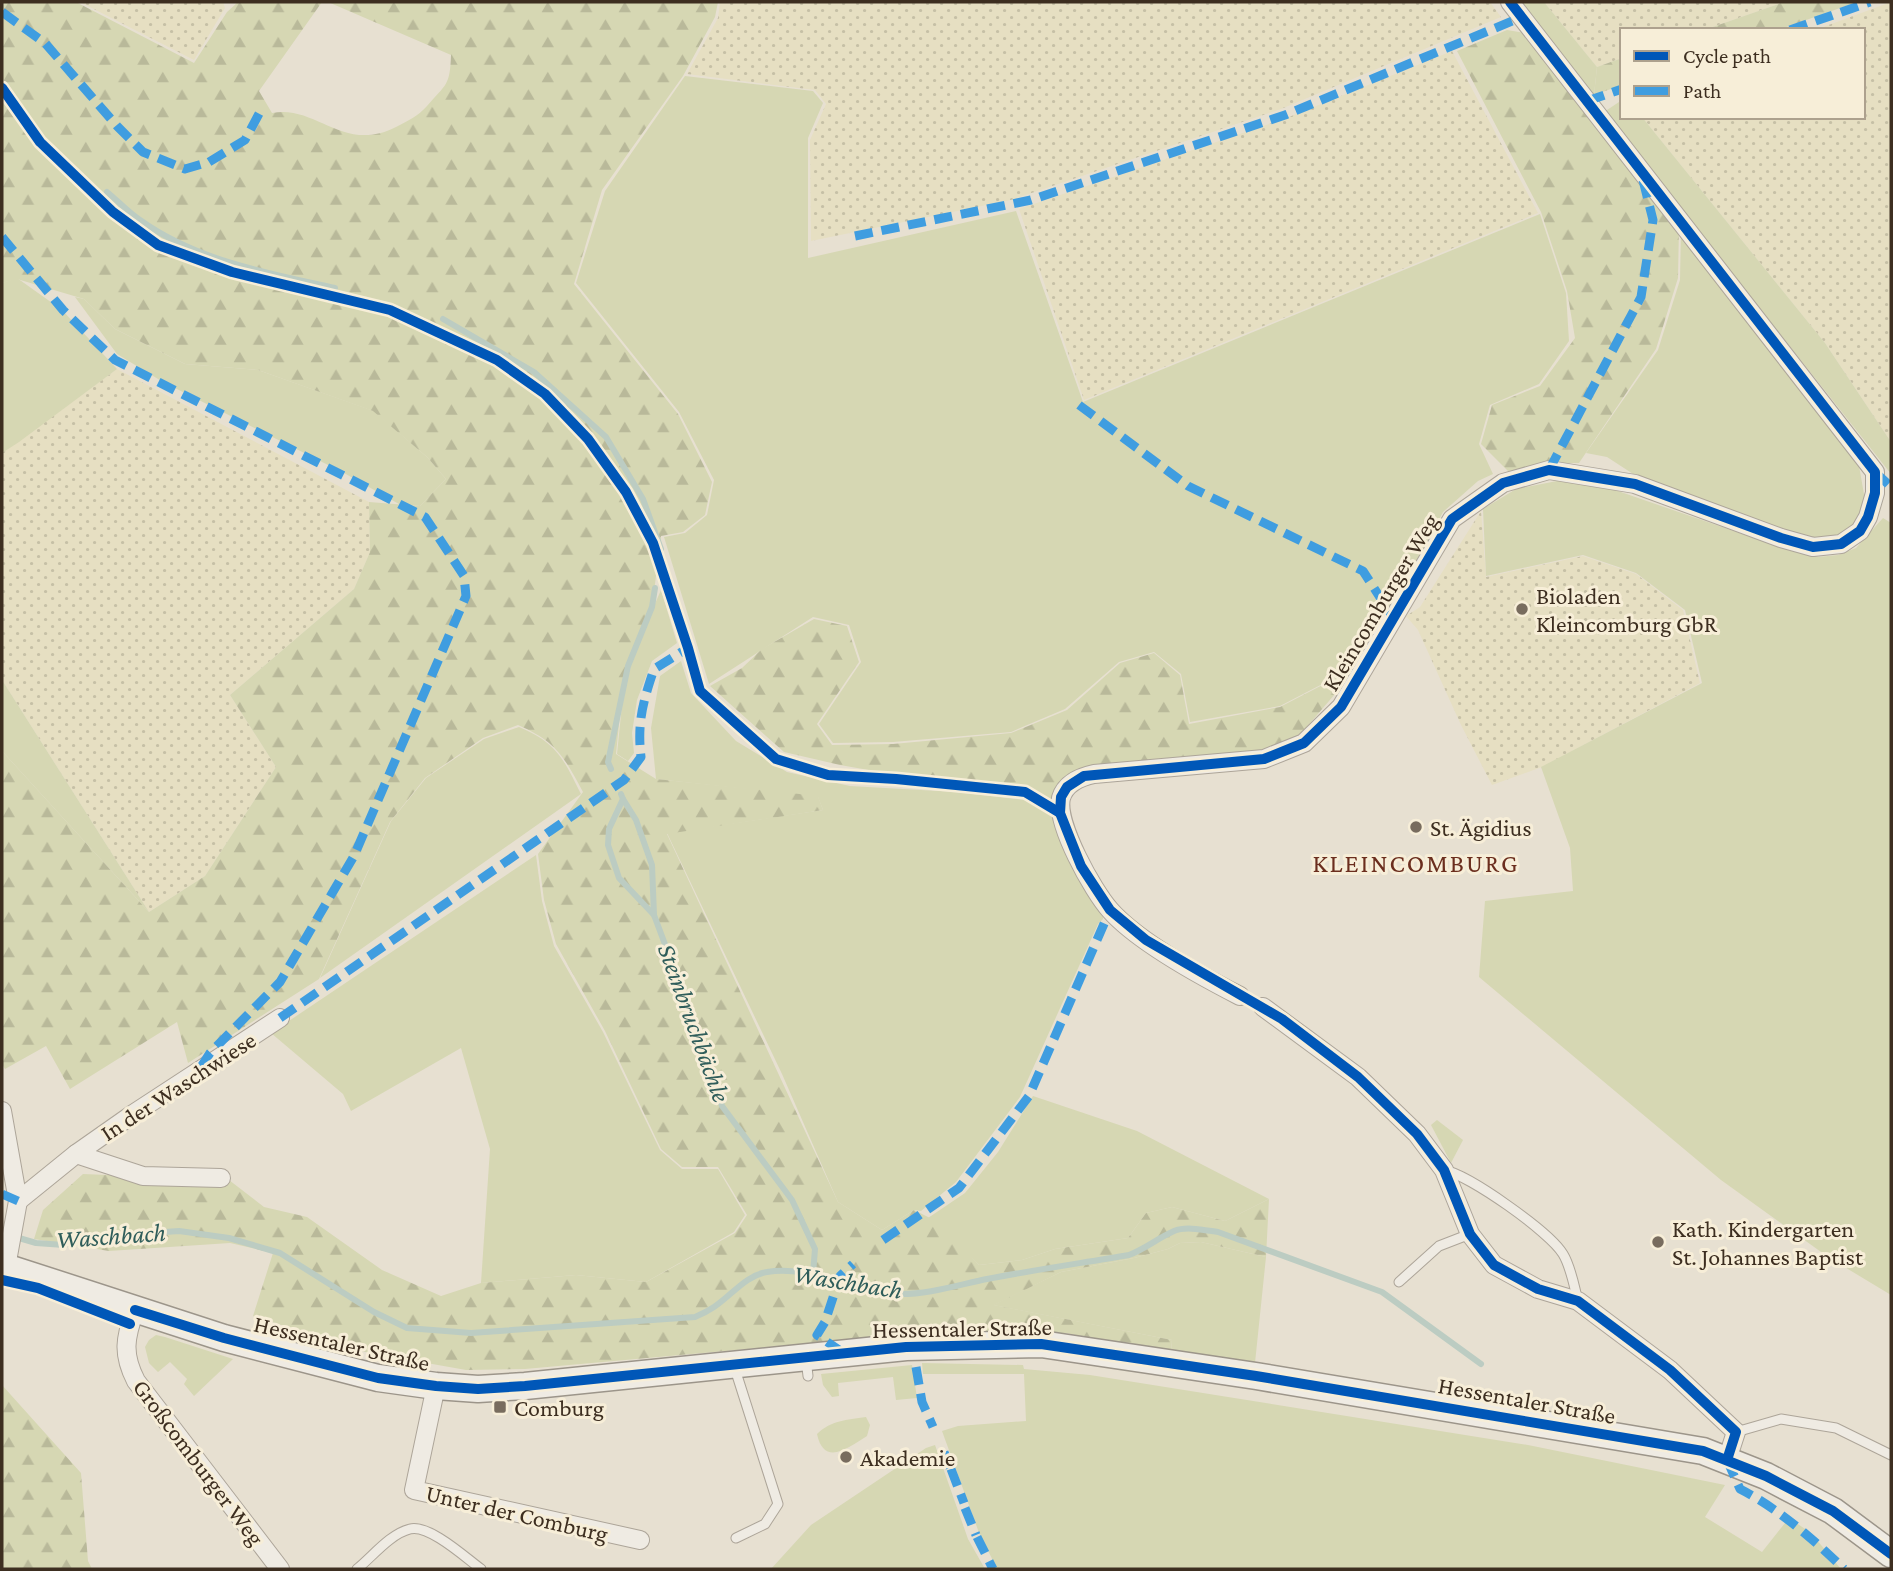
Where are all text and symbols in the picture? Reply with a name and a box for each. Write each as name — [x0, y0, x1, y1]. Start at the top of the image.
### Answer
legend — [1620, 28, 1865, 119]
text: Cycle path — [1683, 44, 1771, 68]
text: Path — [1683, 79, 1721, 103]
street label: Kleincomburger Weg — [1316, 508, 1444, 696]
place label: Bioladen Kleincomburg GbR — [1536, 582, 1718, 637]
marker: Bioladen Kleincomburg GbR — [1514, 601, 1530, 617]
place label: St. Ägidius — [1430, 814, 1532, 841]
marker: St. Ägidius — [1408, 819, 1424, 835]
district label: KLEINCOMBURG — [1313, 849, 1519, 878]
water label: Steinbruchbächle — [652, 940, 736, 1106]
street label: In der Waschwiese — [95, 1026, 261, 1146]
place label: Kath. Kindergarten St. Johannes Baptist — [1672, 1215, 1864, 1270]
water label: Waschbach — [55, 1218, 167, 1254]
marker: Kath. Kindergarten St. Johannes Baptist — [1650, 1234, 1666, 1250]
water label: Waschbach — [791, 1259, 905, 1305]
street label: Hessentaler Straße — [251, 1310, 433, 1376]
street label: Hessentaler Straße — [872, 1313, 1052, 1343]
street label: Hessentaler Straße — [1436, 1371, 1618, 1429]
street label: Großcomburger Weg — [128, 1374, 270, 1551]
place label: Comburg — [514, 1394, 604, 1421]
marker: Comburg — [492, 1399, 508, 1415]
place label: Akademie — [860, 1444, 955, 1471]
marker: Akademie — [838, 1449, 854, 1465]
street label: Unter der Comburg — [423, 1479, 611, 1547]

